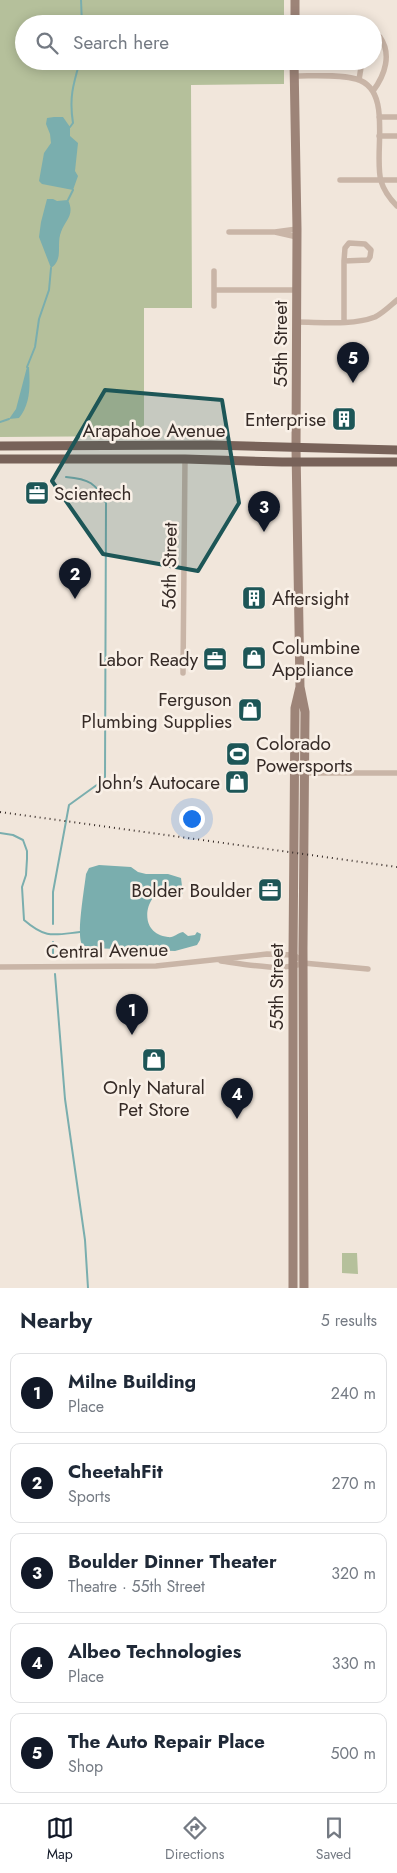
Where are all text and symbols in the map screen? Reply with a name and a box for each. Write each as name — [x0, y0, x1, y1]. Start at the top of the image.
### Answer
search box — [15, 15, 382, 70]
icon: search — [33, 29, 61, 57]
text: Search here — [73, 29, 169, 56]
street label: 55th Street — [267, 300, 294, 388]
pin: 5 — [337, 342, 369, 383]
place label: Enterprise — [245, 406, 326, 433]
building icon: Enterprise — [331, 406, 357, 432]
street label: Arapahoe Avenue — [82, 417, 226, 444]
office icon: Scientech — [24, 480, 50, 506]
place label: Scientech — [54, 480, 132, 507]
pin: 3 — [248, 491, 280, 532]
street label: 56th Street — [155, 522, 184, 610]
pin: 2 — [59, 558, 91, 599]
building icon: Aftersight — [241, 585, 267, 611]
place label: Aftersight — [272, 585, 349, 612]
place label: Columbine Appliance — [272, 634, 360, 683]
shop icon: Columbine Appliance — [241, 645, 267, 671]
place label: Labor Ready — [98, 646, 199, 673]
office icon: Labor Ready — [202, 646, 228, 672]
place label: Ferguson Plumbing Supplies — [81, 686, 232, 735]
shop icon: Ferguson Plumbing Supplies — [237, 697, 263, 723]
place label: Colorado Powersports — [256, 730, 353, 779]
sports icon: Colorado Powersports — [225, 741, 251, 767]
place label: John's Autocare — [95, 769, 220, 796]
shop icon: John's Autocare — [224, 769, 250, 795]
your location — [179, 806, 205, 832]
place label: Bolder Boulder — [131, 877, 252, 904]
office icon: Bolder Boulder — [257, 877, 283, 903]
street label: Central Avenue — [46, 936, 169, 965]
street label: 55th Street — [263, 943, 290, 1031]
pin: 1 — [116, 994, 148, 1035]
shop icon: Only Natural Pet Store — [141, 1047, 167, 1073]
place label: Only Natural Pet Store — [103, 1074, 205, 1123]
pin: 4 — [221, 1078, 253, 1119]
text: Nearby — [20, 1306, 92, 1336]
text: 5 results — [321, 1309, 377, 1332]
text: Milne Building — [68, 1368, 196, 1395]
text: 1 — [33, 1382, 41, 1405]
text: 240 m — [331, 1382, 376, 1405]
text: Place — [68, 1395, 104, 1418]
text: CheetahFit — [68, 1458, 163, 1485]
text: 2 — [32, 1472, 42, 1495]
text: 270 m — [332, 1472, 376, 1495]
text: Sports — [68, 1485, 110, 1508]
text: Boulder Dinner Theater — [68, 1548, 277, 1575]
text: 3 — [32, 1562, 42, 1585]
text: 320 m — [331, 1562, 376, 1585]
text: Theatre · 55th Street — [68, 1575, 205, 1598]
text: Albeo Technologies — [68, 1638, 241, 1665]
text: 4 — [31, 1652, 43, 1675]
text: 330 m — [332, 1652, 376, 1675]
text: Place — [68, 1665, 104, 1688]
text: The Auto Repair Place — [68, 1728, 265, 1755]
text: 5 — [32, 1742, 42, 1765]
text: 500 m — [330, 1742, 376, 1765]
text: Shop — [68, 1755, 103, 1778]
tab: Map — [46, 1814, 74, 1864]
tab: Directions — [165, 1814, 224, 1864]
tab: Saved — [316, 1814, 351, 1864]

